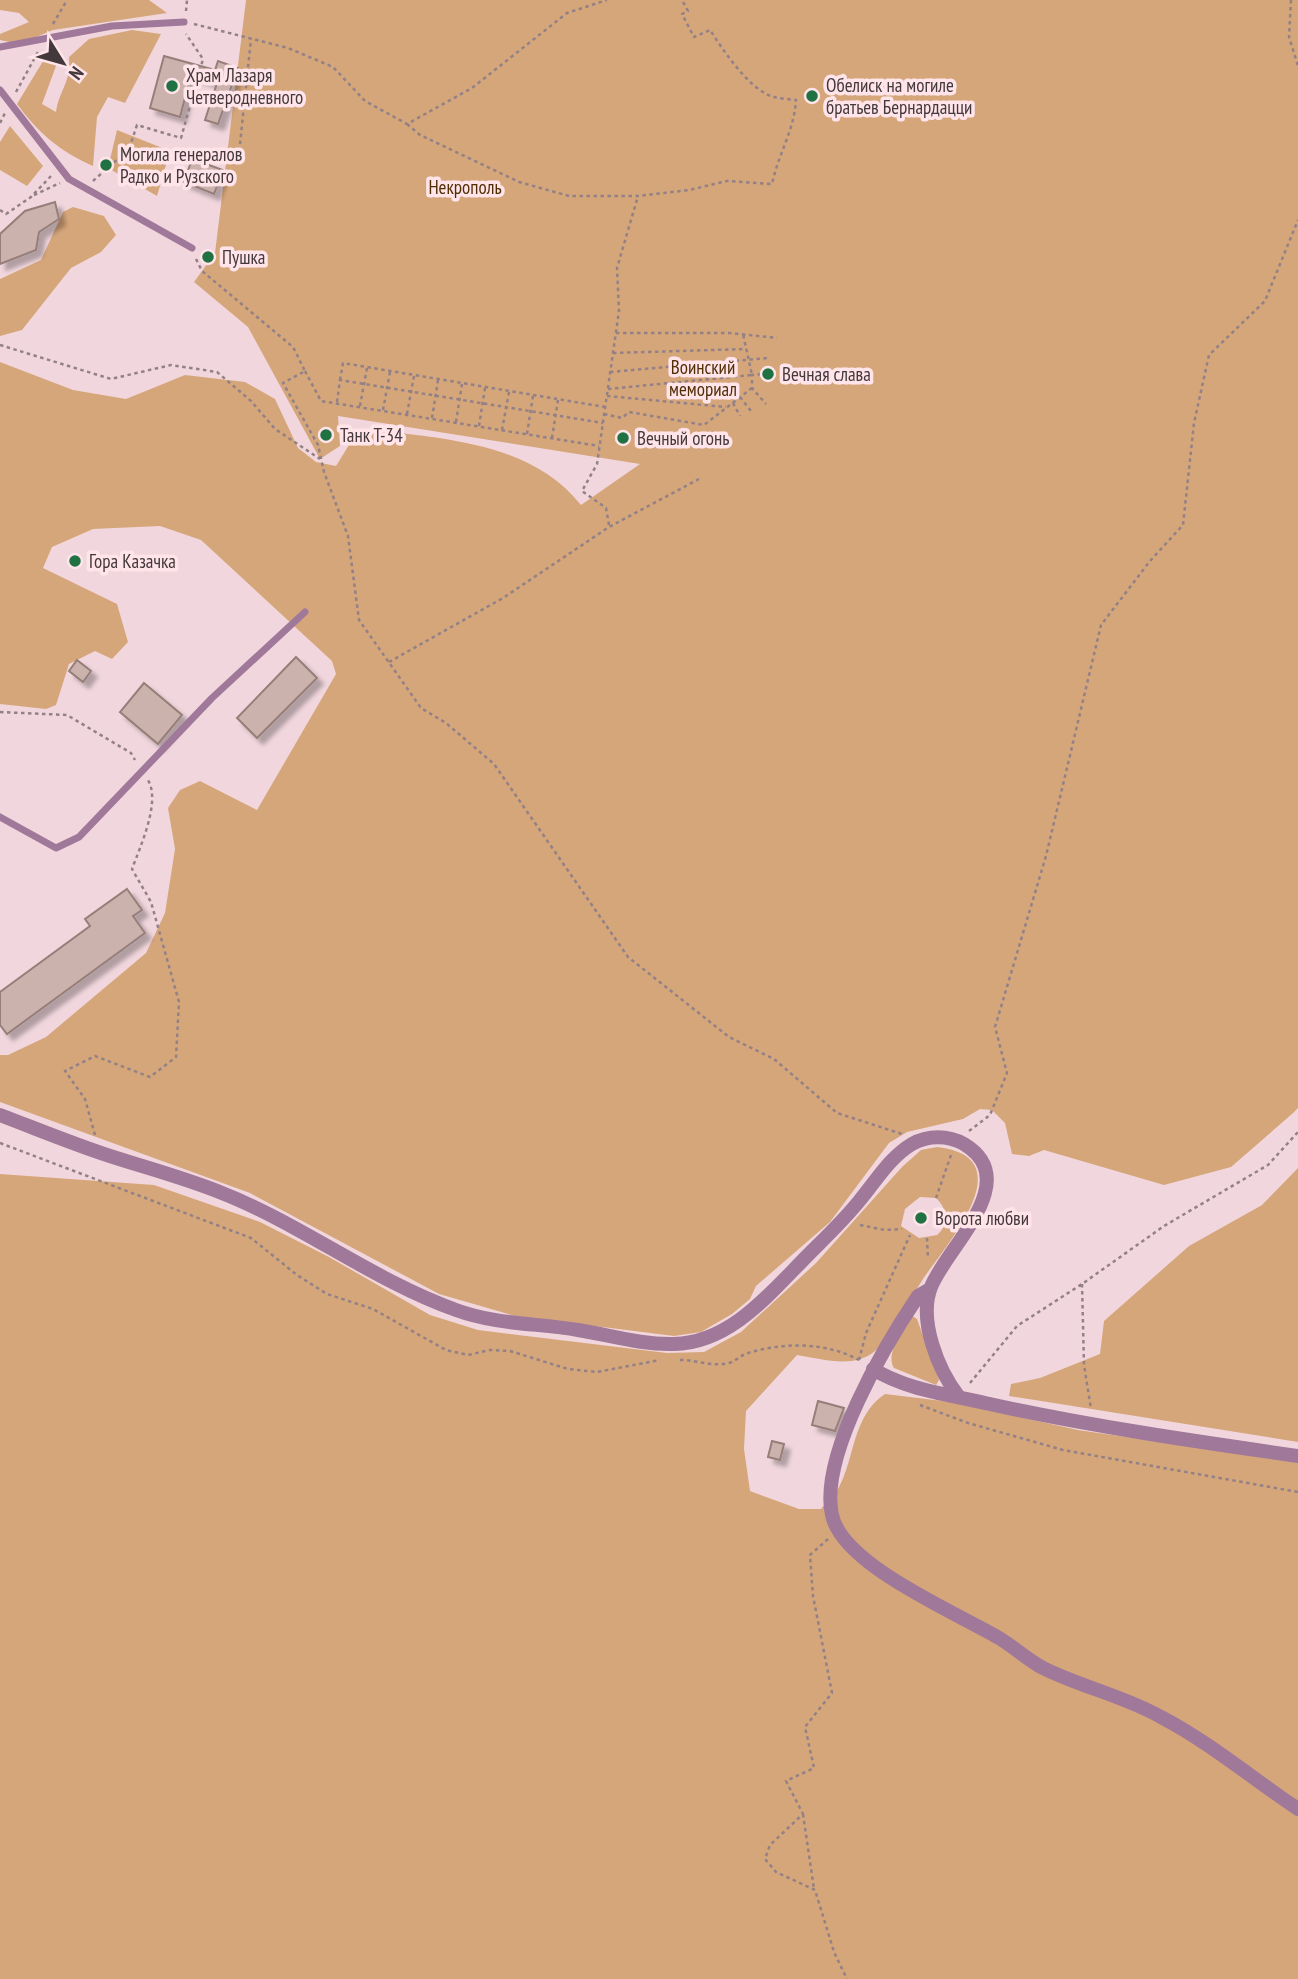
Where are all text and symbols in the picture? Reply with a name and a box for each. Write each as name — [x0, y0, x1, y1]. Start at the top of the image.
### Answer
north arrow — [28, 28, 98, 98]
text: N — [64, 62, 89, 85]
place label: Храм Лазаря Четверодневного — [186, 63, 303, 109]
place label: Обелиск на могиле братьев Бернардацци — [826, 73, 972, 119]
marker: Храм Лазаря Четверодневного — [164, 78, 180, 94]
marker: Обелиск на могиле братьев Бернардацци — [804, 88, 820, 104]
place label: Могила генералов Радко и Рузского — [120, 142, 242, 188]
marker: Могила генералов Радко и Рузского — [98, 157, 114, 173]
park label: Некрополь — [428, 175, 502, 199]
place label: Пушка — [222, 245, 265, 269]
marker: Пушка — [200, 249, 216, 265]
park label: Воинский мемориал — [669, 355, 737, 401]
place label: Вечная слава — [782, 362, 871, 386]
marker: Вечная слава — [760, 366, 776, 382]
place label: Танк Т-34 — [340, 423, 403, 447]
place label: Вечный огонь — [637, 426, 729, 450]
marker: Танк Т-34 — [318, 427, 334, 443]
marker: Вечный огонь — [615, 430, 631, 446]
place label: Гора Казачка — [89, 549, 176, 573]
marker: Гора Казачка — [67, 553, 83, 569]
place label: Ворота любви — [935, 1206, 1029, 1230]
marker: Ворота любви — [913, 1210, 929, 1226]

